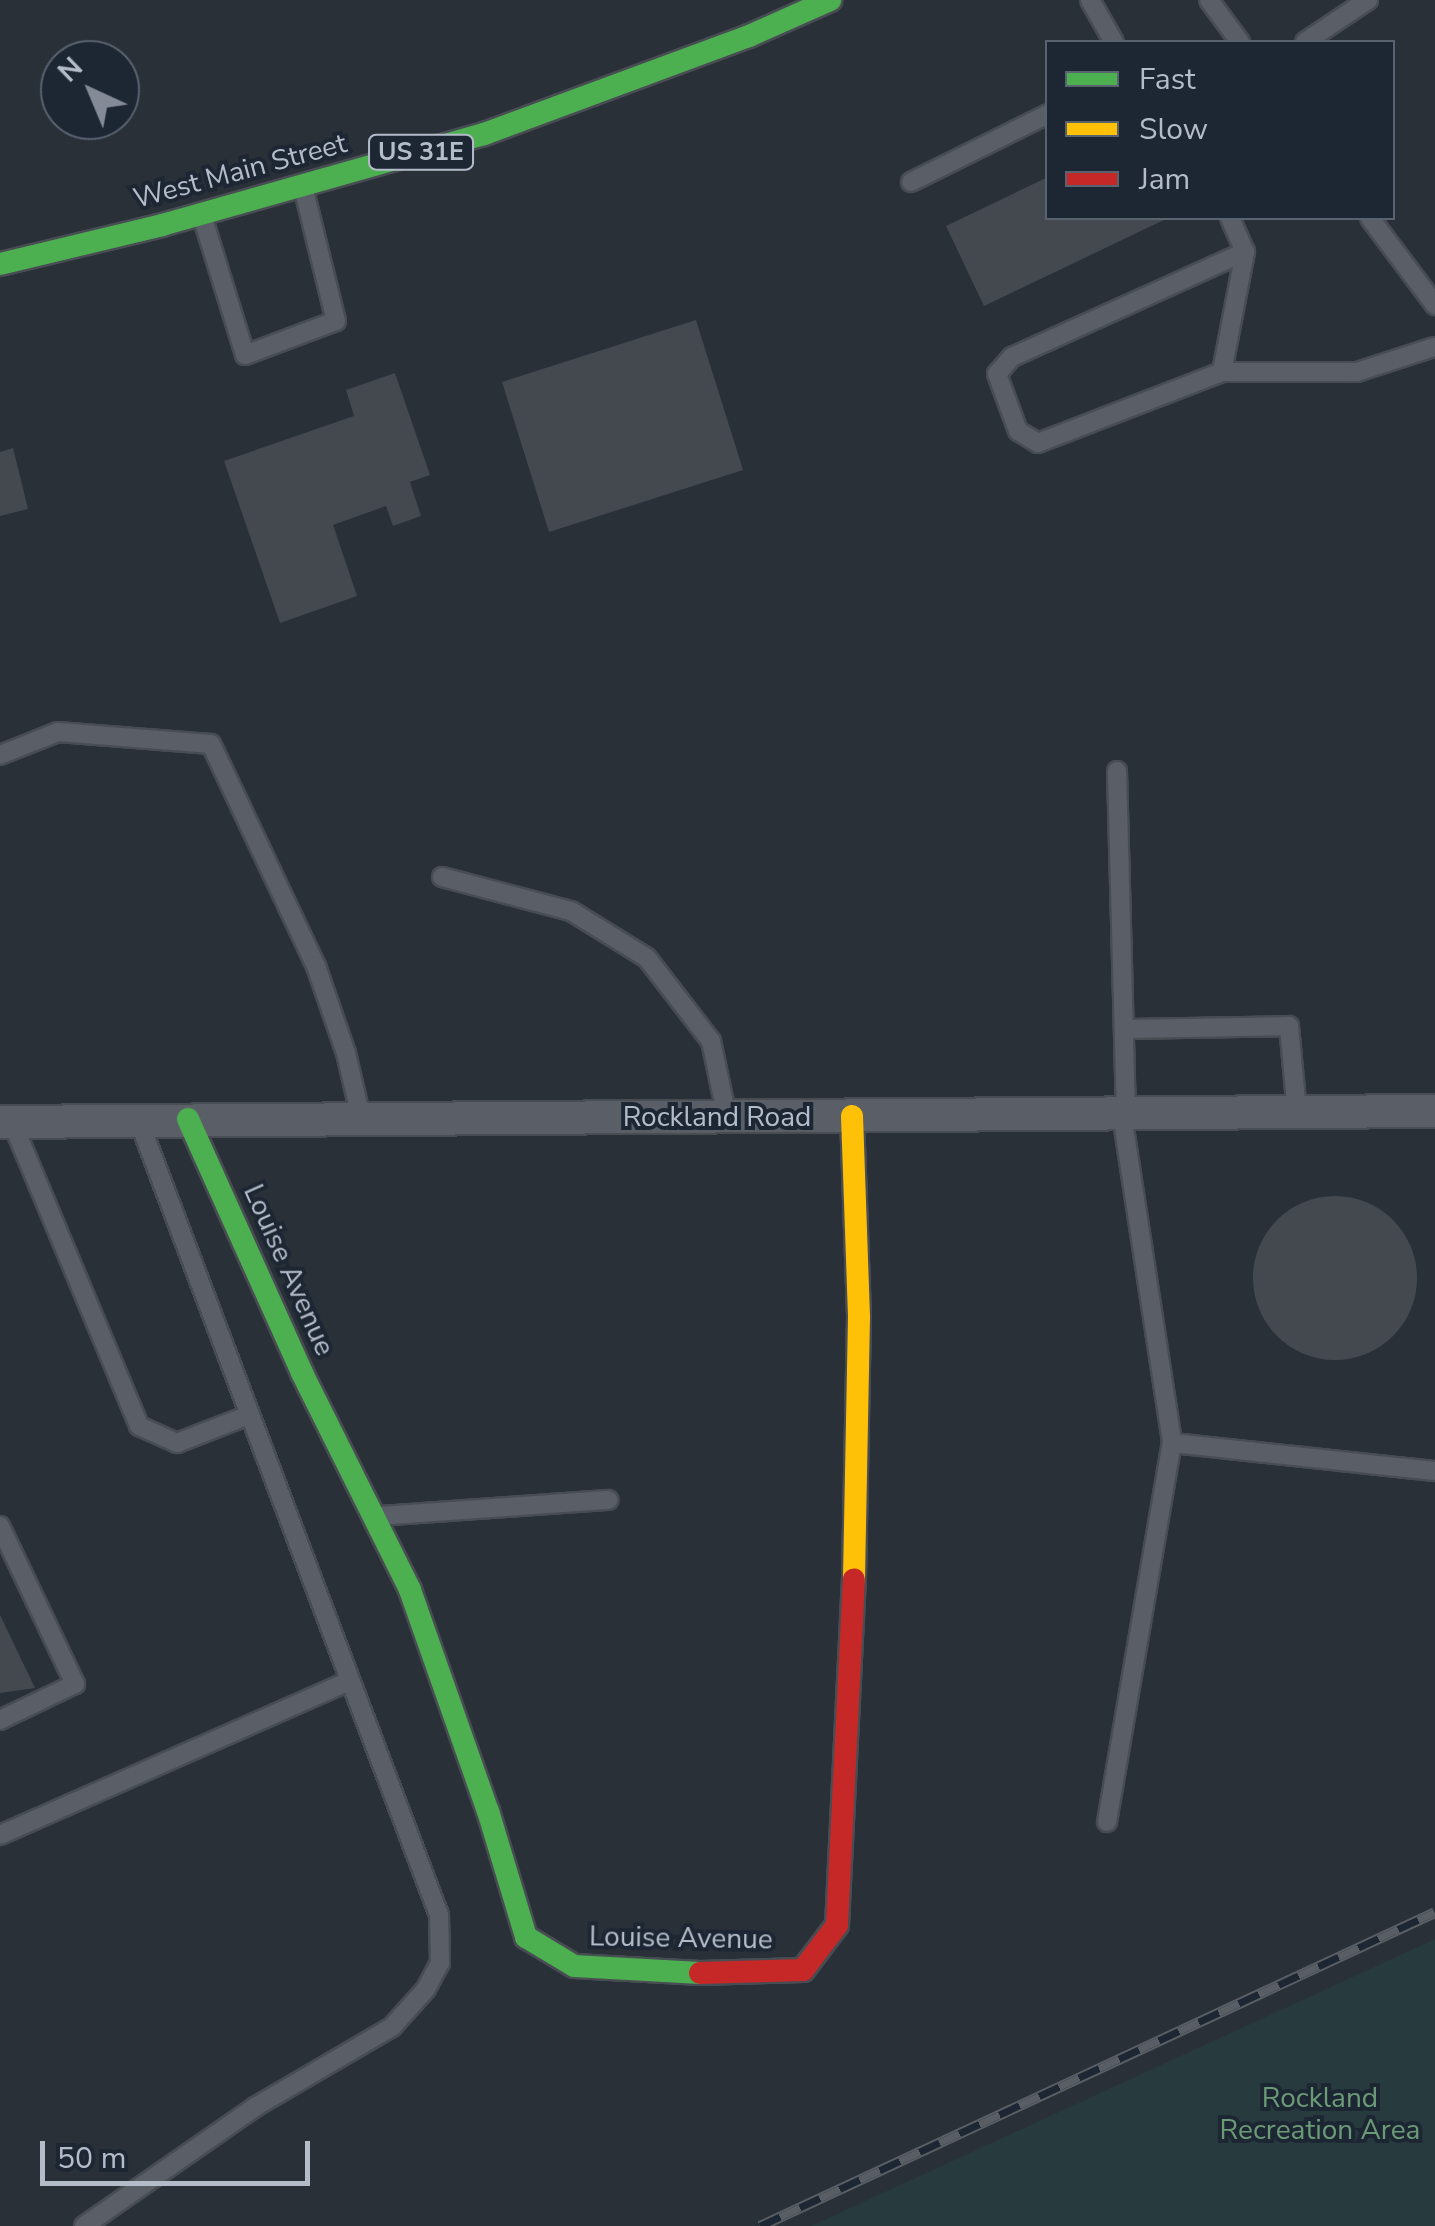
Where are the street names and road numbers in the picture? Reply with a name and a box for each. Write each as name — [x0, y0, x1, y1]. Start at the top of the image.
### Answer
street label: West Main Street — [130, 126, 350, 216]
road number: US 31E — [366, 132, 476, 172]
street label: Rockland Road — [623, 1100, 811, 1134]
street label: Louise Avenue — [236, 1179, 342, 1361]
street label: Louise Avenue — [589, 1920, 773, 1956]

